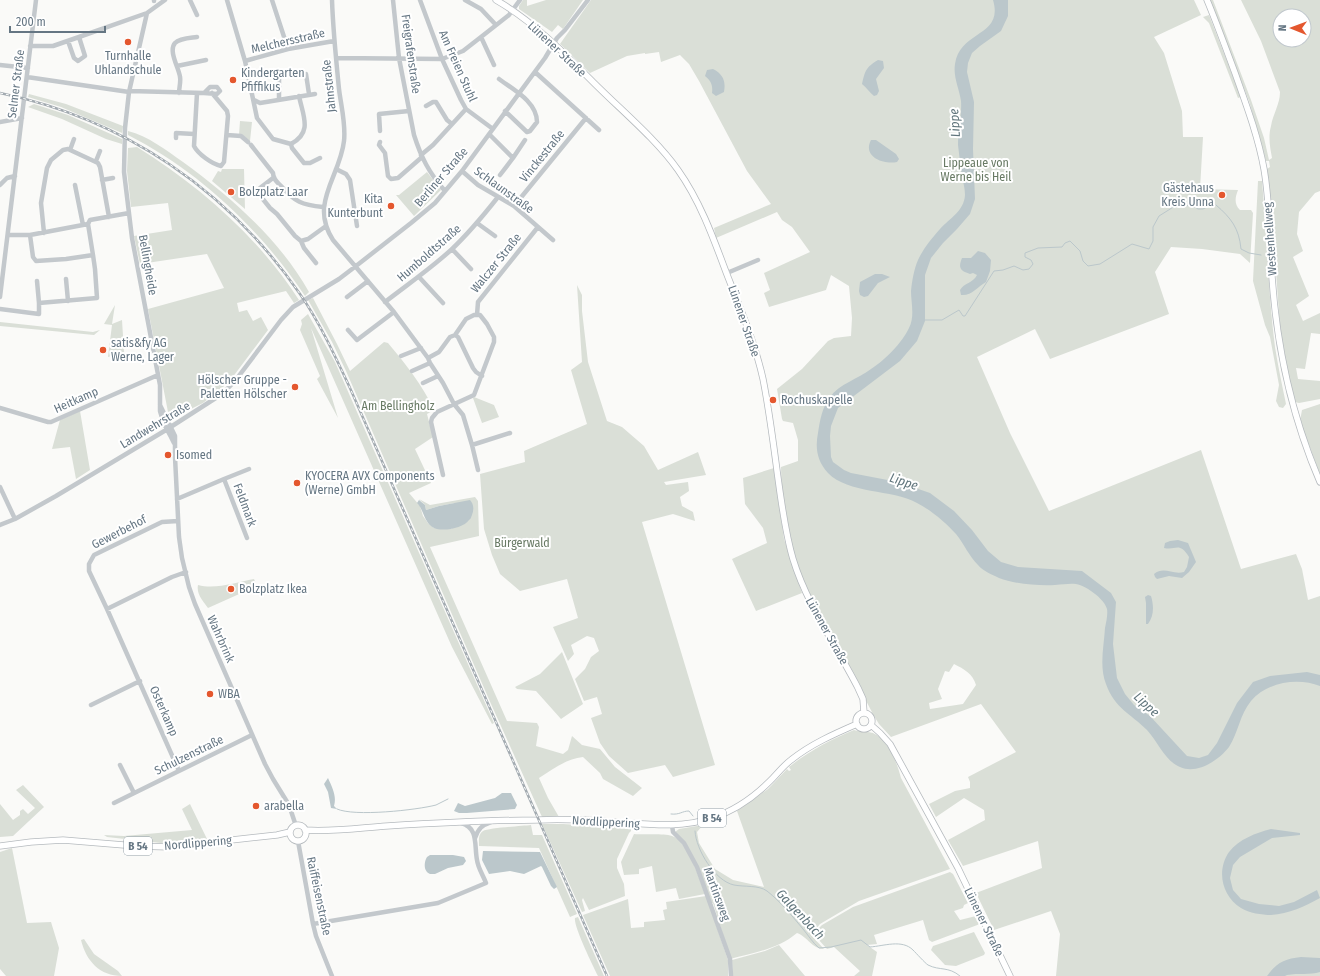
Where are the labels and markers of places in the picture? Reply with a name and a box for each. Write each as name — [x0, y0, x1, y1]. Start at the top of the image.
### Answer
marker: Turnhalle Uhlandschule — [123, 37, 133, 47]
place label: Turnhalle Uhlandschule — [94, 49, 162, 77]
place label: Kindergarten Pfiffikus — [241, 66, 305, 94]
marker: Kindergarten Pfiffikus — [228, 75, 238, 85]
place label: Gästehaus Kreis Unna — [1161, 181, 1214, 209]
place label: Bolzplatz Laar — [239, 185, 309, 199]
marker: Bolzplatz Laar — [226, 187, 236, 197]
marker: Gästehaus Kreis Unna — [1217, 190, 1227, 200]
place label: Kita Kunterbunt — [327, 192, 383, 220]
marker: Kita Kunterbunt — [386, 201, 396, 211]
place label: satis&fy AG Werne, Lager — [111, 336, 175, 364]
marker: satis&fy AG Werne, Lager — [98, 345, 108, 355]
place label: Hölscher Gruppe - Paletten Hölscher — [197, 373, 288, 401]
marker: Hölscher Gruppe - Paletten Hölscher — [290, 382, 300, 392]
place label: Rochuskapelle — [781, 393, 852, 407]
marker: Rochuskapelle — [768, 395, 778, 405]
place label: Isomed — [176, 448, 212, 462]
marker: Isomed — [163, 450, 173, 460]
place label: KYOCERA AVX Components (Werne) GmbH — [305, 469, 435, 497]
marker: KYOCERA AVX Components (Werne) GmbH — [292, 478, 302, 488]
place label: Bolzplatz Ikea — [239, 582, 307, 596]
marker: Bolzplatz Ikea — [226, 584, 236, 594]
place label: WBA — [218, 687, 240, 701]
marker: WBA — [205, 689, 215, 699]
place label: arabella — [264, 799, 304, 813]
marker: arabella — [251, 801, 261, 811]

